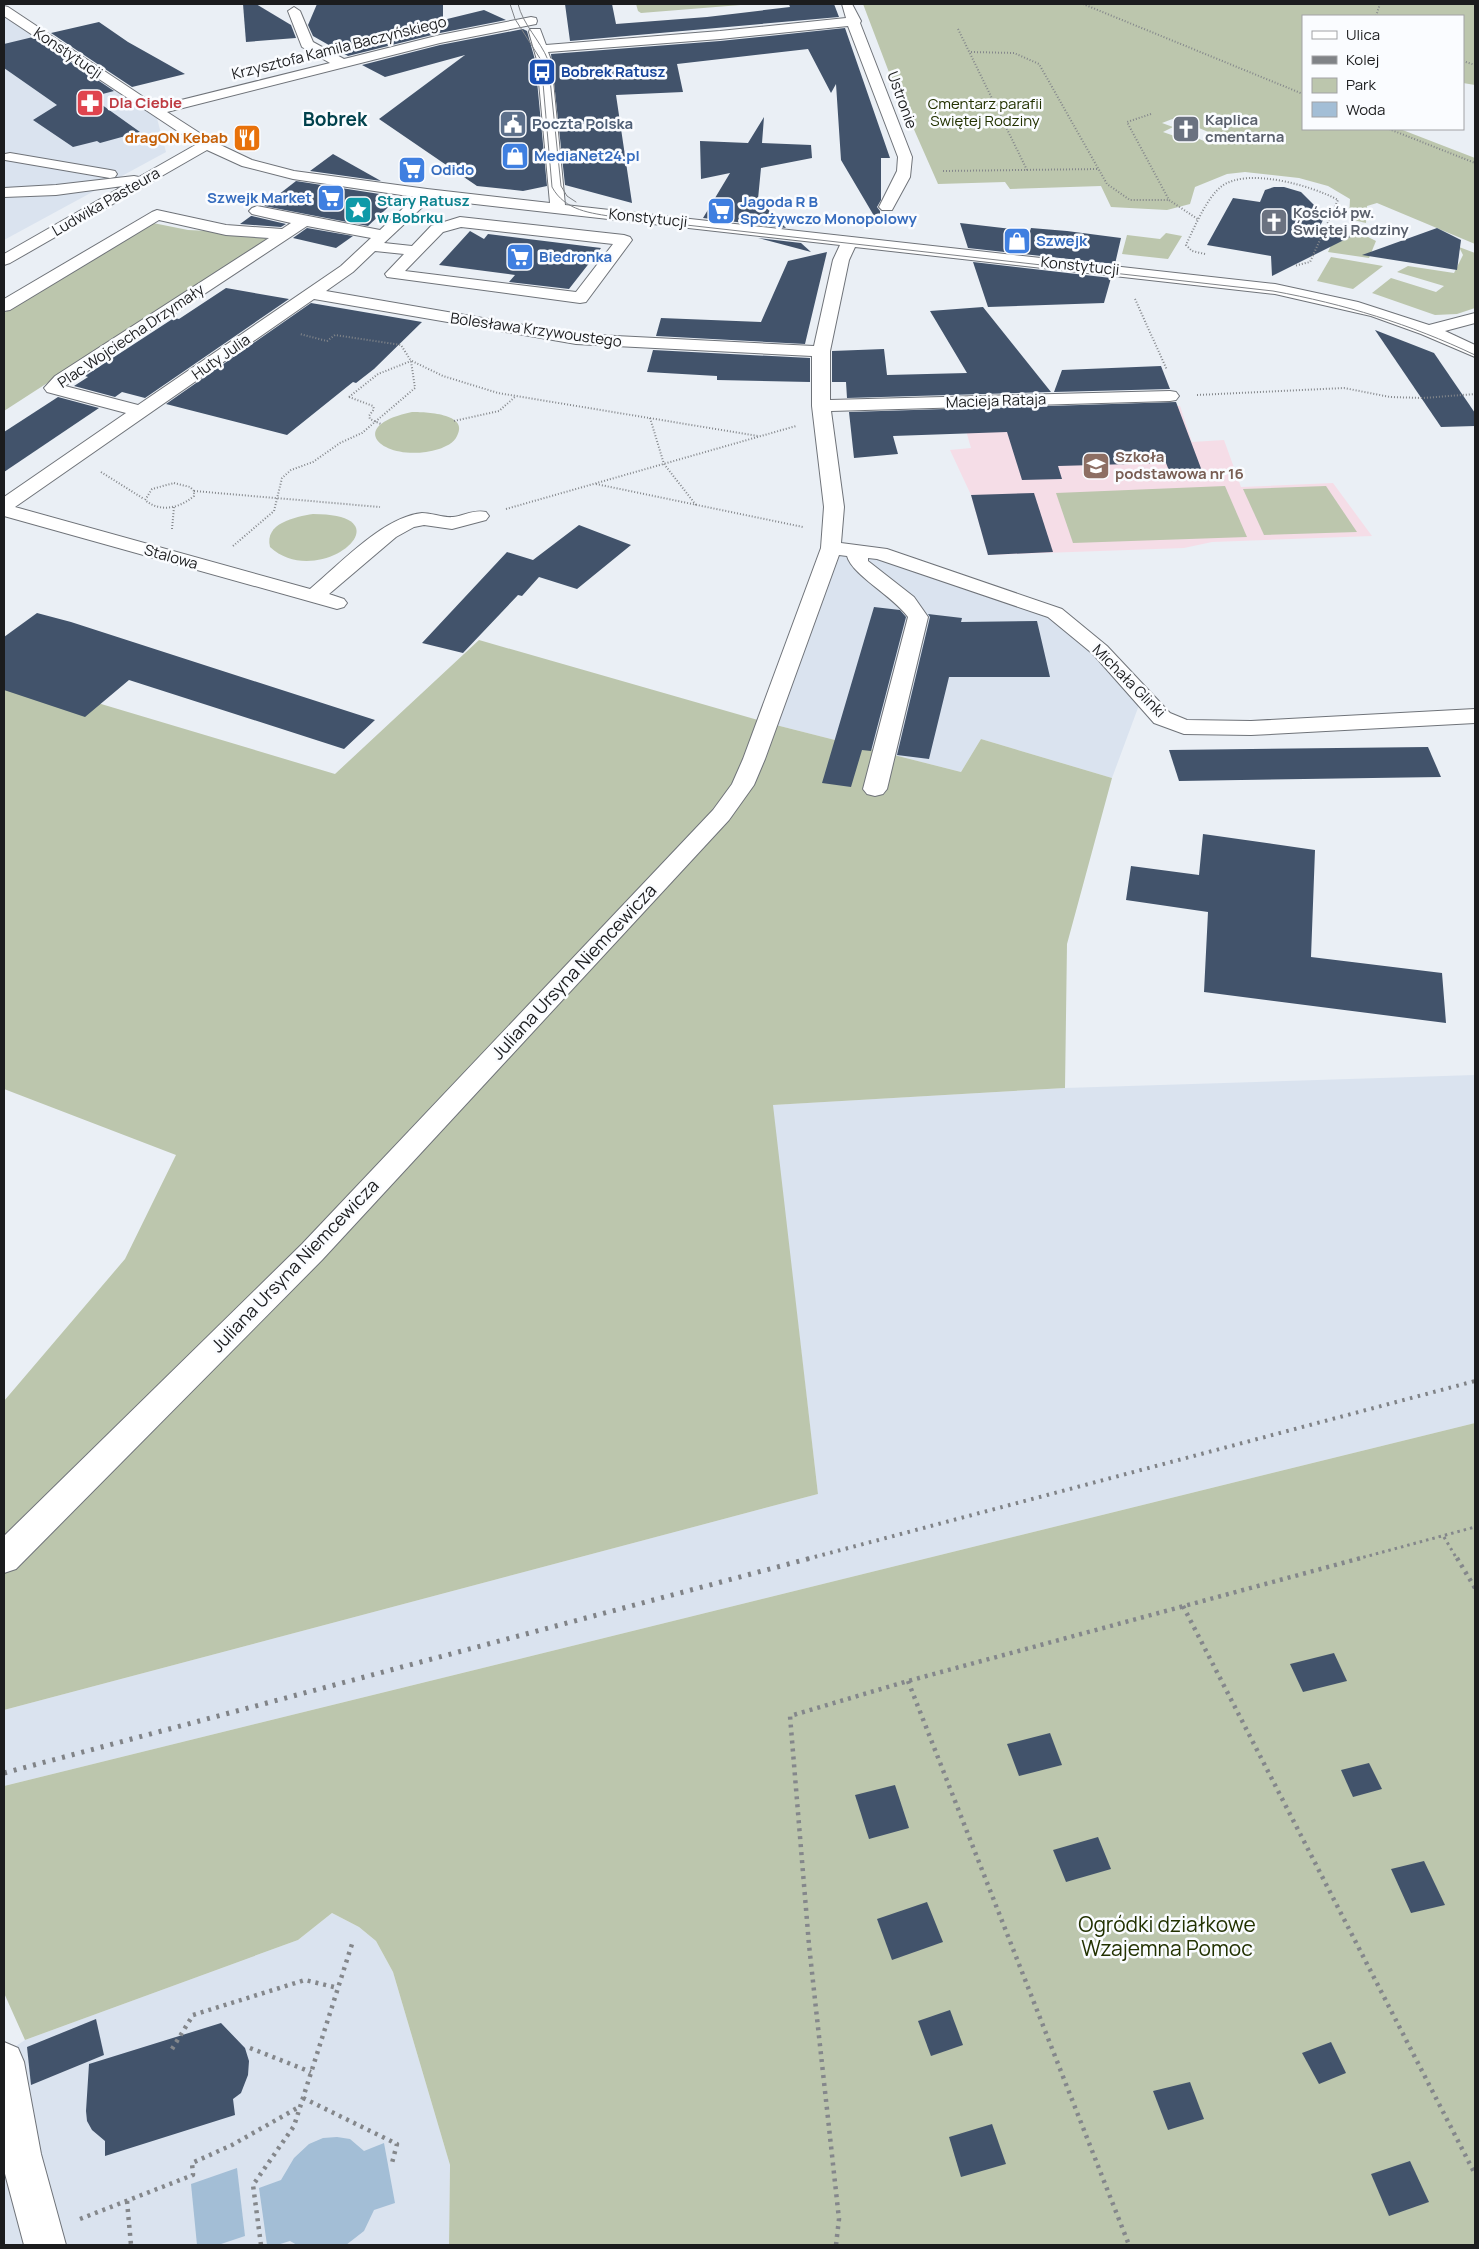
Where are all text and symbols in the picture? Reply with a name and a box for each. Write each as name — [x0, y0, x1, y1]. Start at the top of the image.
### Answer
street label: Krzysztofa Kamila Baczyńskiego — [229, 11, 449, 84]
legend — [1302, 15, 1464, 130]
street label: Konstytucji — [30, 22, 107, 83]
text: Ulica — [1346, 24, 1380, 45]
text: Kolej — [1346, 49, 1379, 70]
bus stop icon: Bobrek Ratusz — [527, 57, 557, 87]
place label: Bobrek Ratusz — [561, 61, 665, 82]
street label: Ustronie — [882, 68, 923, 132]
text: Park — [1346, 74, 1376, 95]
pharmacy icon: Dla Ciebie — [75, 88, 105, 118]
place label: Dla Ciebie — [109, 92, 182, 113]
park label: Cmentarz parafii Świętej Rodziny — [928, 93, 1042, 131]
text: Woda — [1346, 99, 1385, 120]
district label: Bobrek — [303, 106, 368, 132]
public building icon: Poczta Polska — [498, 109, 528, 139]
place label: Kaplica cmentarna — [1205, 109, 1284, 147]
place label: Poczta Polska — [532, 113, 633, 134]
church icon: Kaplica cmentarna — [1171, 114, 1201, 144]
restaurant icon: dragON Kebab — [232, 123, 262, 153]
place label: dragON Kebab — [125, 127, 228, 148]
shop icon: MediaNet24.pl — [500, 141, 530, 171]
place label: MediaNet24.pl — [534, 145, 640, 166]
supermarket icon: Odido — [397, 155, 427, 185]
place label: Odido — [431, 159, 474, 180]
street label: Ludwika Pasteura — [48, 162, 163, 241]
supermarket icon: Szwejk Market — [316, 183, 346, 213]
place label: Szwejk Market — [207, 187, 312, 208]
place label: Stary Ratusz w Bobrku — [377, 190, 470, 228]
place label: Jagoda R B Spożywczo Monopolowy — [740, 191, 918, 229]
place icon: Stary Ratusz w Bobrku — [343, 195, 373, 225]
supermarket icon: Jagoda R B Spożywczo Monopolowy — [706, 196, 736, 226]
place label: Kościół pw. Świętej Rodziny — [1293, 202, 1409, 240]
street label: Konstytucji — [608, 203, 688, 232]
church icon: Kościół pw. Świętej Rodziny — [1259, 207, 1289, 237]
shop icon: Szwejk — [1002, 226, 1032, 256]
place label: Szwejk — [1036, 230, 1088, 251]
supermarket icon: Biedronka — [505, 242, 535, 272]
place label: Biedronka — [539, 246, 612, 267]
street label: Konstytucji — [1040, 251, 1120, 280]
street label: Plac Wojciecha Drzymały — [53, 279, 208, 393]
street label: Bolesława Krzywoustego — [449, 307, 623, 352]
street label: Huty Julia — [187, 329, 254, 384]
street label: Macieja Rataja — [945, 388, 1047, 413]
place label: Szkoła podstawowa nr 16 — [1115, 446, 1244, 484]
school or university icon: Szkoła podstawowa nr 16 — [1081, 451, 1111, 481]
street label: Stalowa — [142, 539, 200, 574]
street label: Michała Glinki — [1088, 639, 1171, 722]
street label: Juliana Ursyna Niemcewicza — [485, 878, 661, 1064]
street label: Juliana Ursyna Niemcewicza — [205, 1173, 384, 1357]
park label: Ogródki działkowe Wzajemna Pomoc — [1078, 1910, 1256, 1962]

